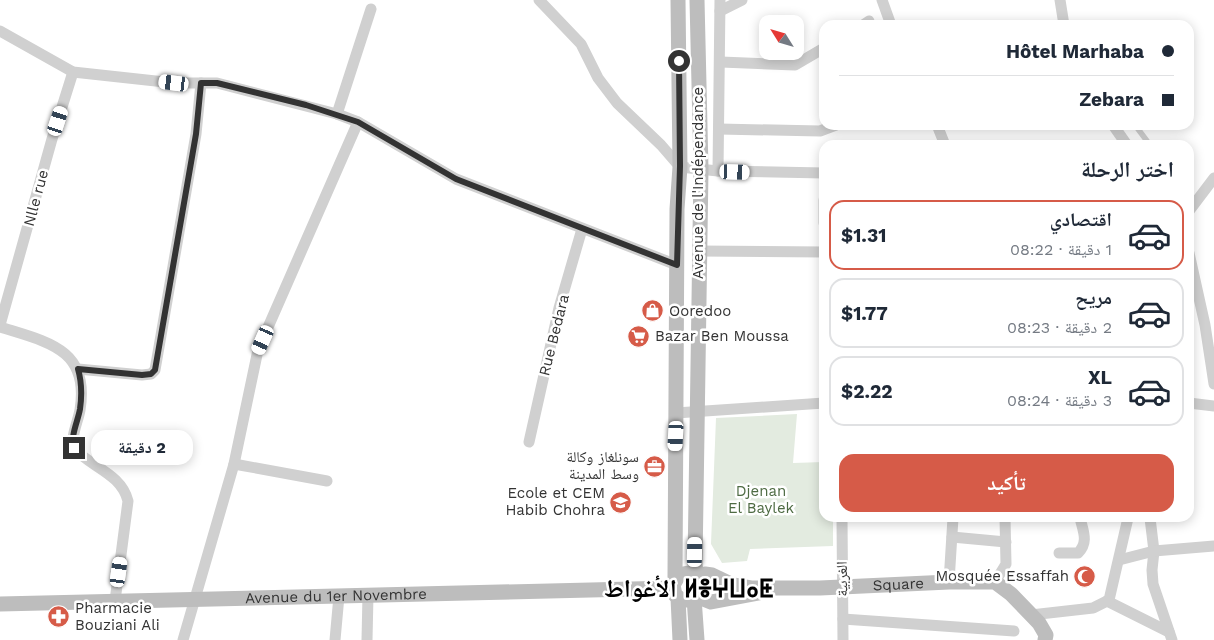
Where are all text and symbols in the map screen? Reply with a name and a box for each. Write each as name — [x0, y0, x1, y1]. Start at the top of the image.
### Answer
north arrow — [759, 15, 804, 60]
map controls — [759, 15, 804, 60]
text: Hôtel Marhaba — [1006, 40, 1144, 63]
route start — [668, 50, 690, 72]
car — [158, 74, 189, 92]
street label: Avenue de l'Indépendance — [689, 87, 707, 279]
text: Zebara — [1079, 88, 1144, 111]
car — [46, 104, 69, 138]
text: اختر الرحلة — [1081, 157, 1174, 182]
car — [719, 164, 750, 180]
street label: Nlle rue — [20, 168, 52, 228]
text: اقتصادي — [1050, 208, 1112, 231]
icon: car — [1127, 213, 1172, 258]
text: $1.31 — [841, 224, 886, 247]
text: 1 دقيقة · 08:22 — [1010, 240, 1112, 259]
text: مريح — [1075, 286, 1112, 309]
icon: car — [1127, 291, 1172, 336]
street label: Rue Bedara — [535, 292, 573, 378]
shop icon: Ooredoo — [641, 299, 665, 323]
place label: Ooredoo — [669, 302, 731, 320]
text: $1.77 — [841, 302, 888, 325]
text: 2 دقيقة · 08:23 — [1007, 318, 1112, 337]
car — [250, 323, 275, 357]
supermarket icon: Bazar Ben Moussa — [627, 324, 651, 348]
place label: Bazar Ben Moussa — [655, 327, 789, 345]
text: XL — [1088, 366, 1112, 389]
icon: car — [1127, 369, 1172, 414]
text: $2.22 — [841, 380, 893, 403]
text: 3 دقيقة · 08:24 — [1007, 391, 1112, 410]
car — [667, 421, 684, 451]
callout: 2 دقيقة — [92, 430, 194, 466]
route end — [63, 437, 85, 459]
text: 2 دقيقة — [118, 438, 166, 457]
place label: سونلغاز وكالة وسط المدينة — [566, 448, 639, 483]
office icon: سونلغاز وكالة وسط المدينة — [643, 454, 667, 478]
button: تأكيد — [839, 454, 1174, 512]
park label: Djenan El Baylek — [728, 482, 795, 517]
place label: Ecole et CEM Habib Chohra — [505, 484, 606, 519]
school or university icon: Ecole et CEM Habib Chohra — [609, 490, 633, 514]
car — [687, 537, 702, 567]
car — [109, 556, 128, 588]
street label: الغربية — [833, 561, 851, 597]
mosque icon: Mosquée Essaffah — [1073, 564, 1097, 588]
place label: Mosquée Essaffah — [935, 567, 1069, 585]
district label: الأغواط ⵍⴻⵖⵡⴰⵟ — [604, 574, 774, 603]
street label: Square — [872, 574, 924, 595]
street label: Avenue du 1er Novembre — [245, 585, 427, 607]
place label: Pharmacie Bouziani Ali — [75, 599, 160, 634]
pharmacy icon: Pharmacie Bouziani Ali — [47, 605, 71, 629]

